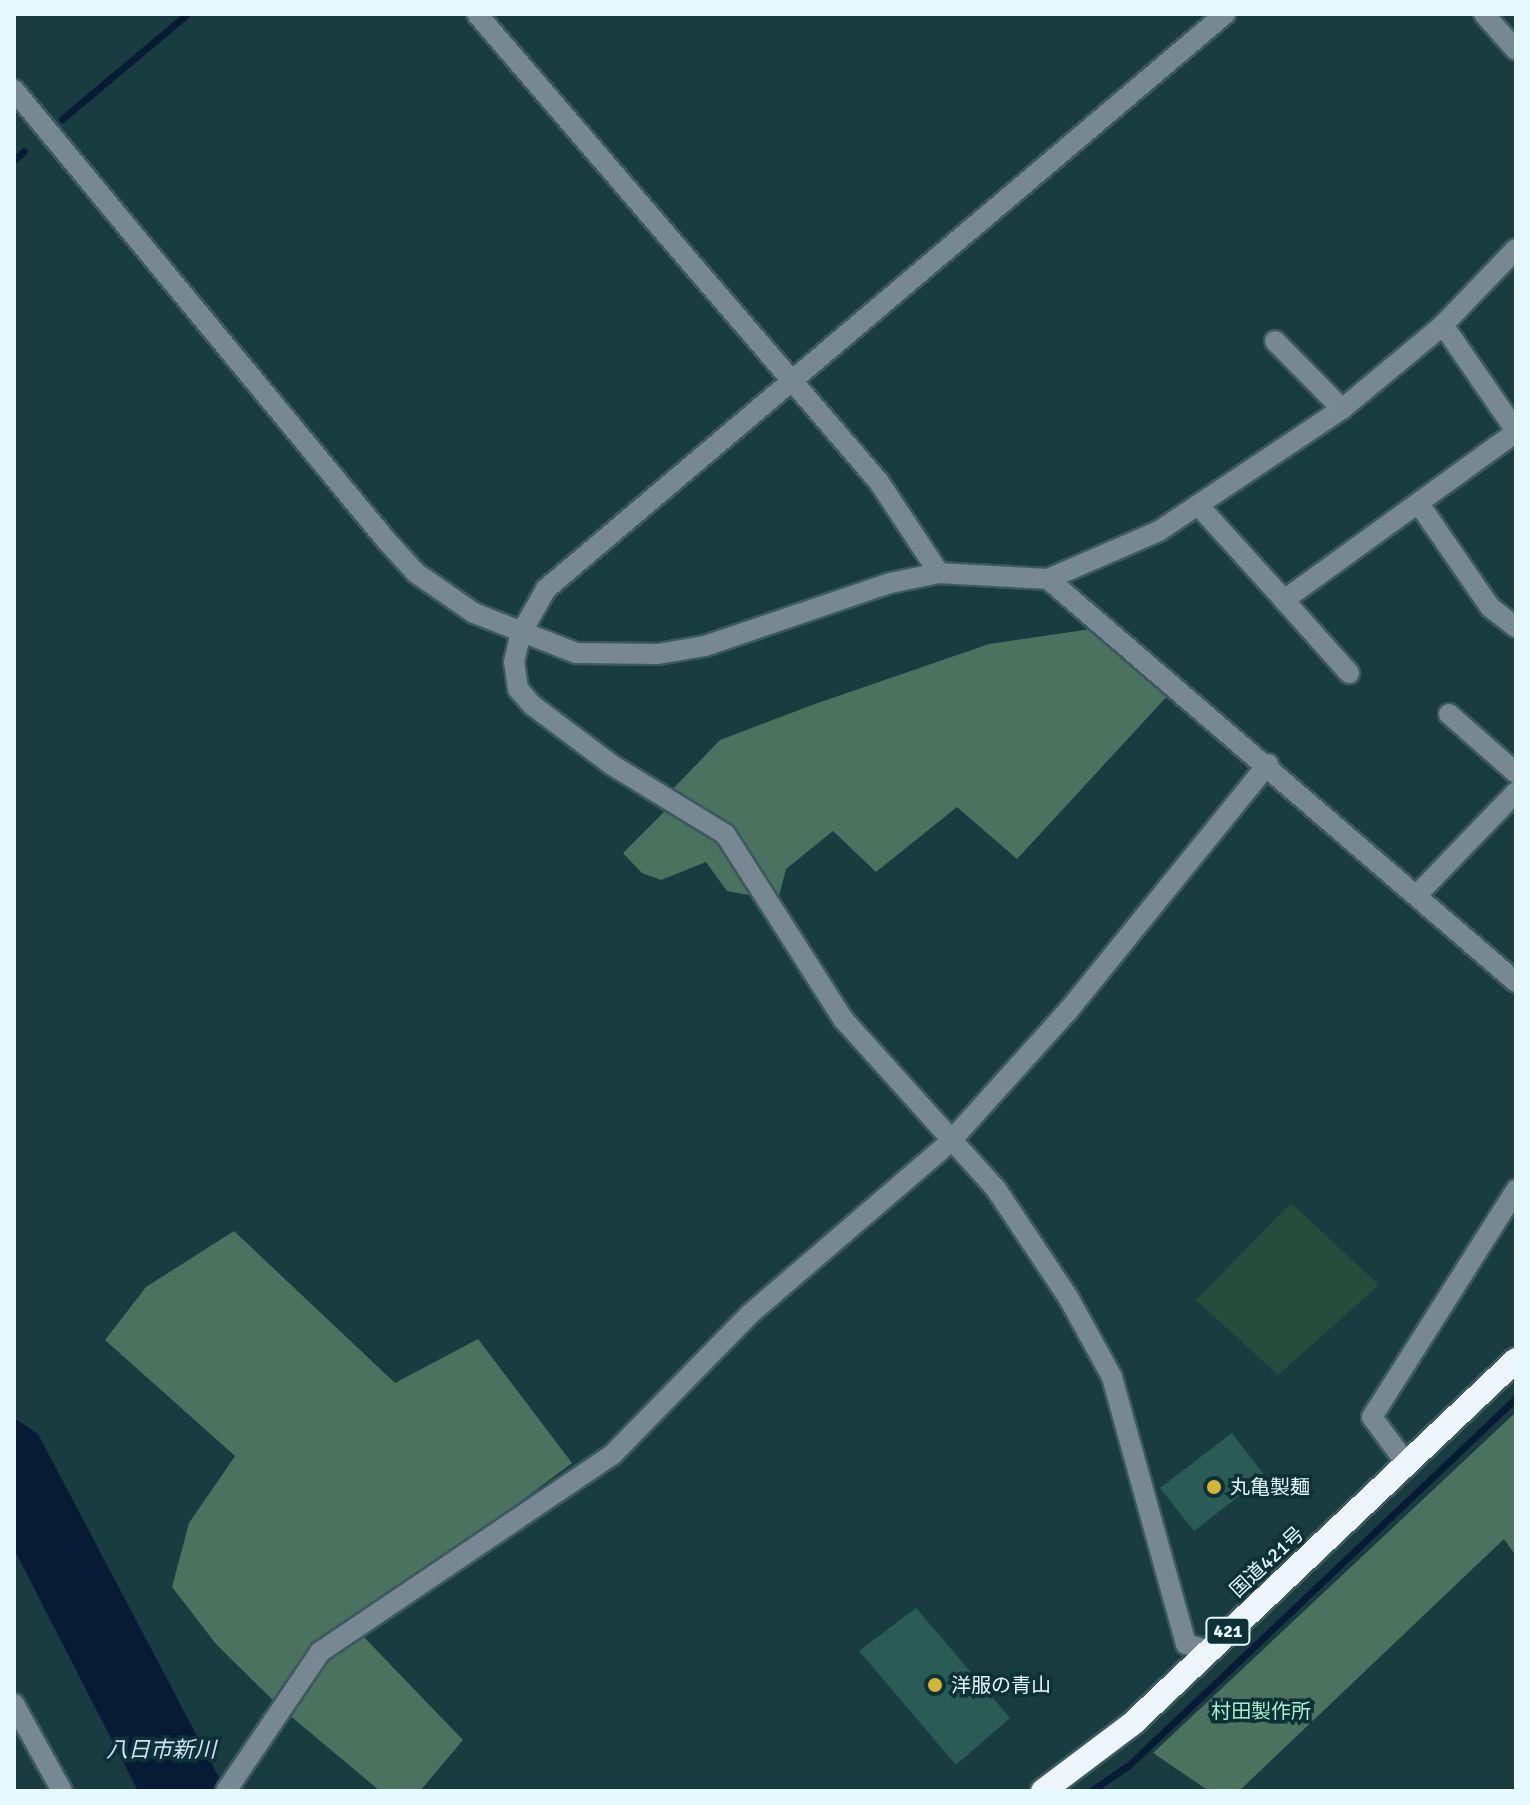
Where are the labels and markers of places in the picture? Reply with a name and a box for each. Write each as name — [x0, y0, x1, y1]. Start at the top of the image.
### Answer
place label: 丸亀製麺 — [1230, 1475, 1310, 1499]
marker: 丸亀製麺 — [1205, 1478, 1223, 1496]
place label: 洋服の青山 — [951, 1673, 1051, 1697]
marker: 洋服の青山 — [926, 1676, 944, 1694]

